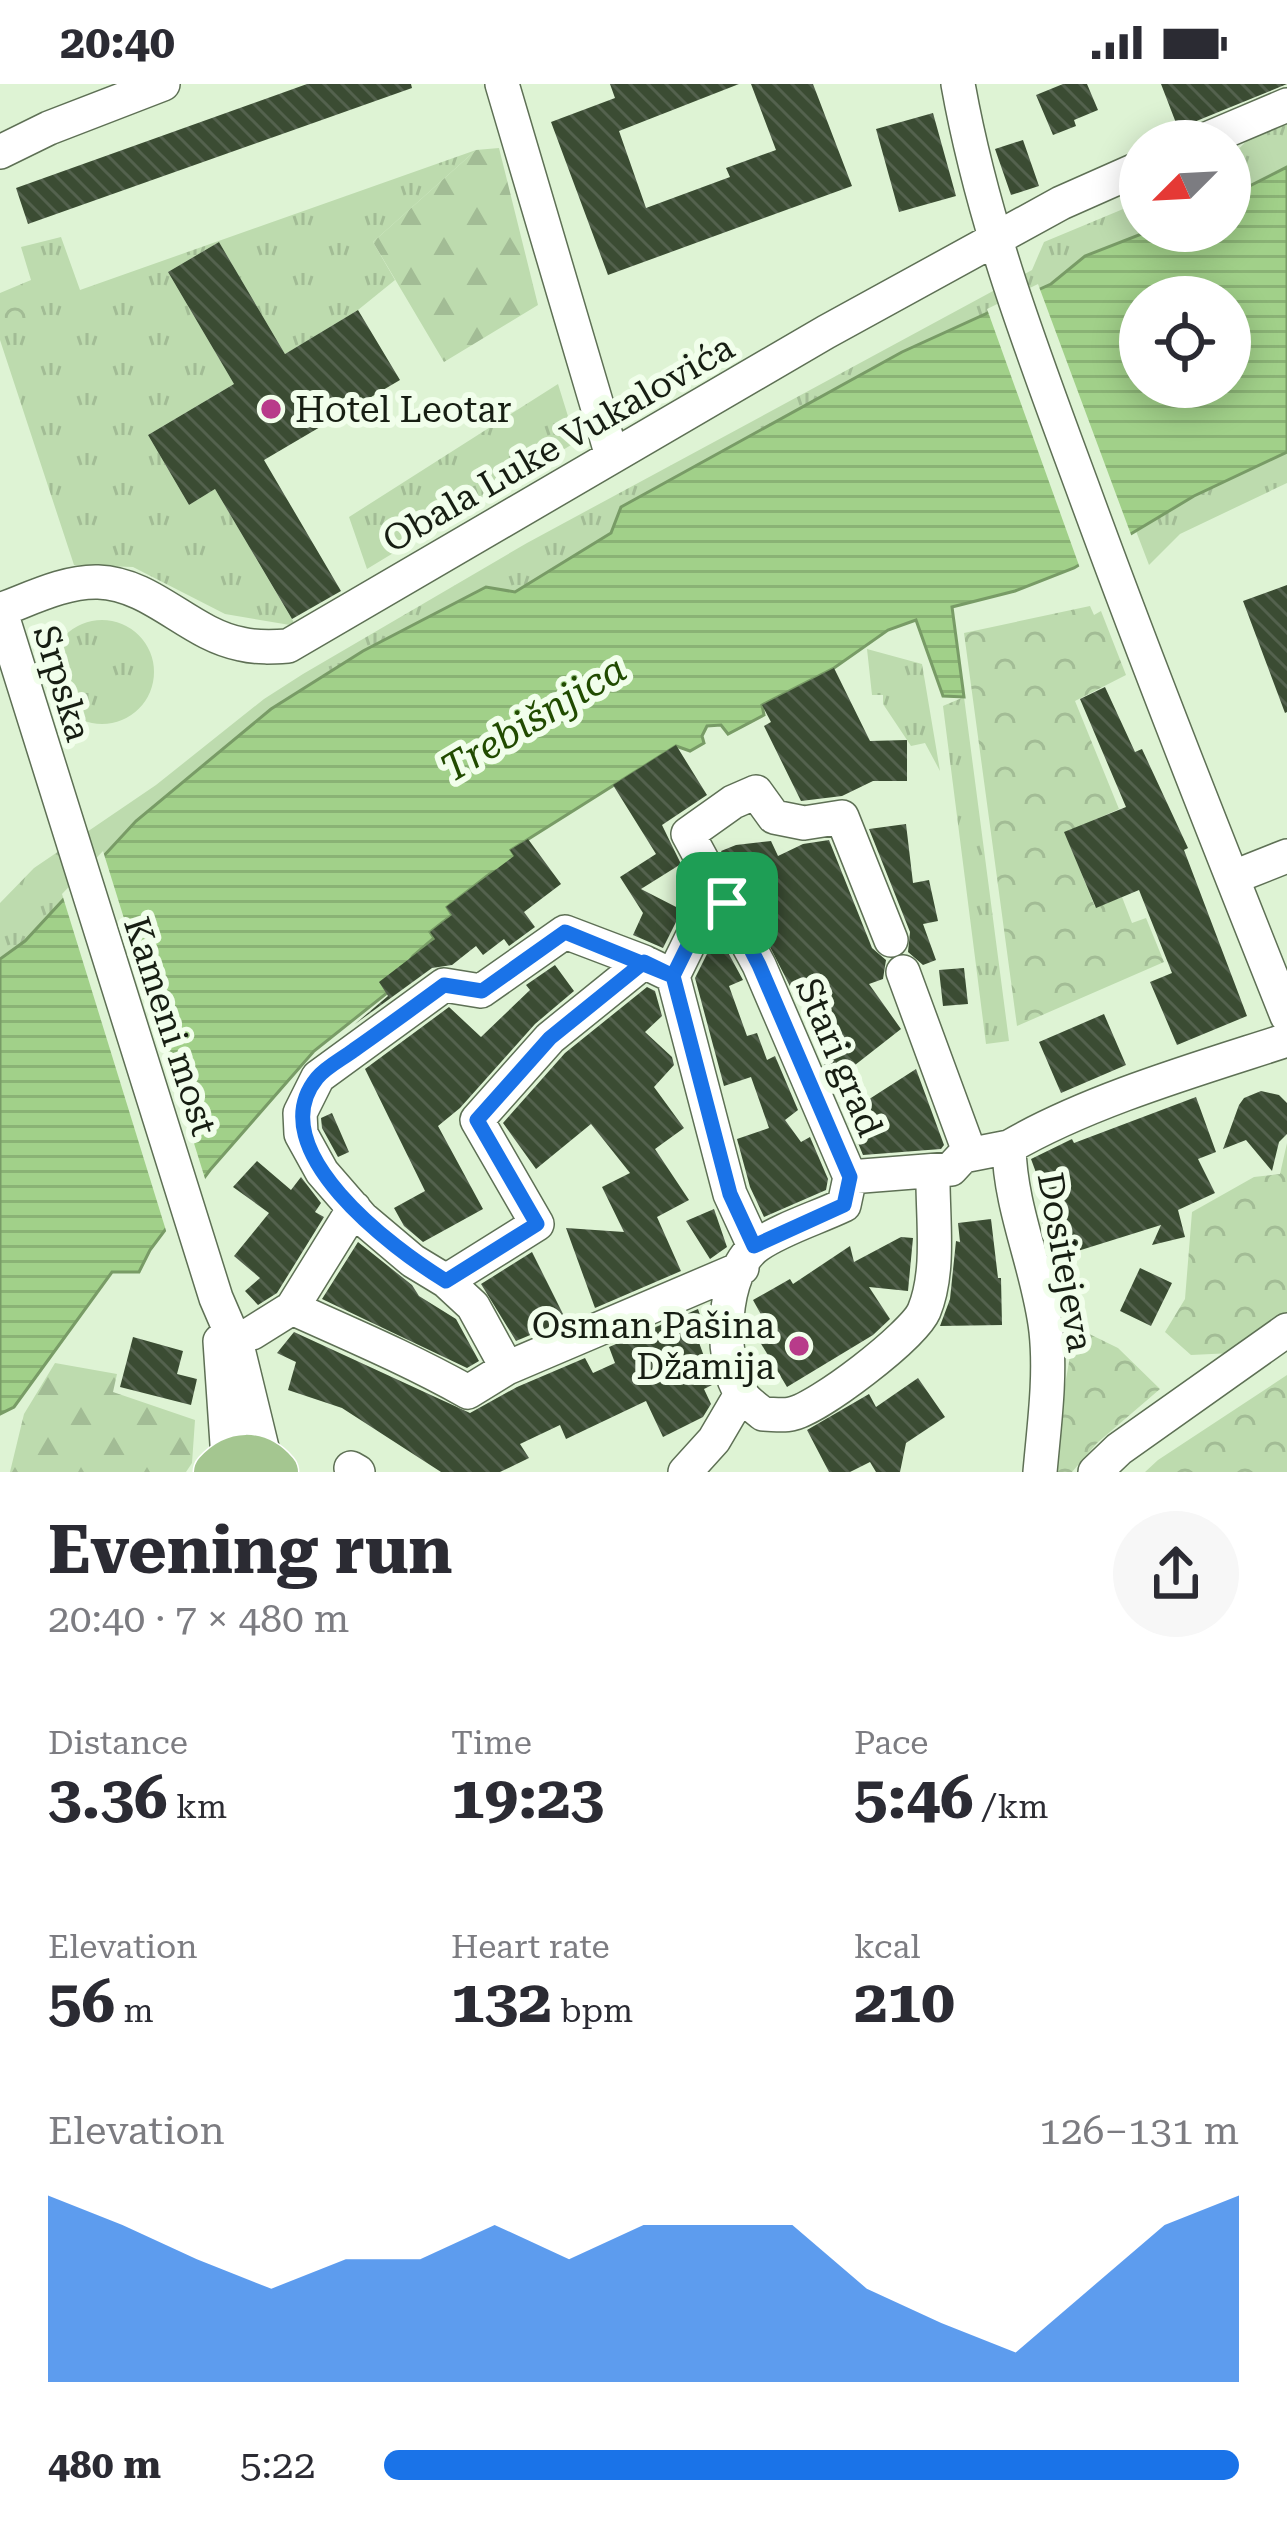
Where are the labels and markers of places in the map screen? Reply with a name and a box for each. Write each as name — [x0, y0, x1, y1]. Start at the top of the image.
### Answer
place label: Hotel Leotar — [295, 389, 512, 431]
marker: Hotel Leotar — [258, 396, 284, 422]
pin — [676, 852, 778, 954]
place label: Osman Pašina Džamija — [532, 1305, 775, 1388]
marker: Osman Pašina Džamija — [786, 1333, 812, 1359]

